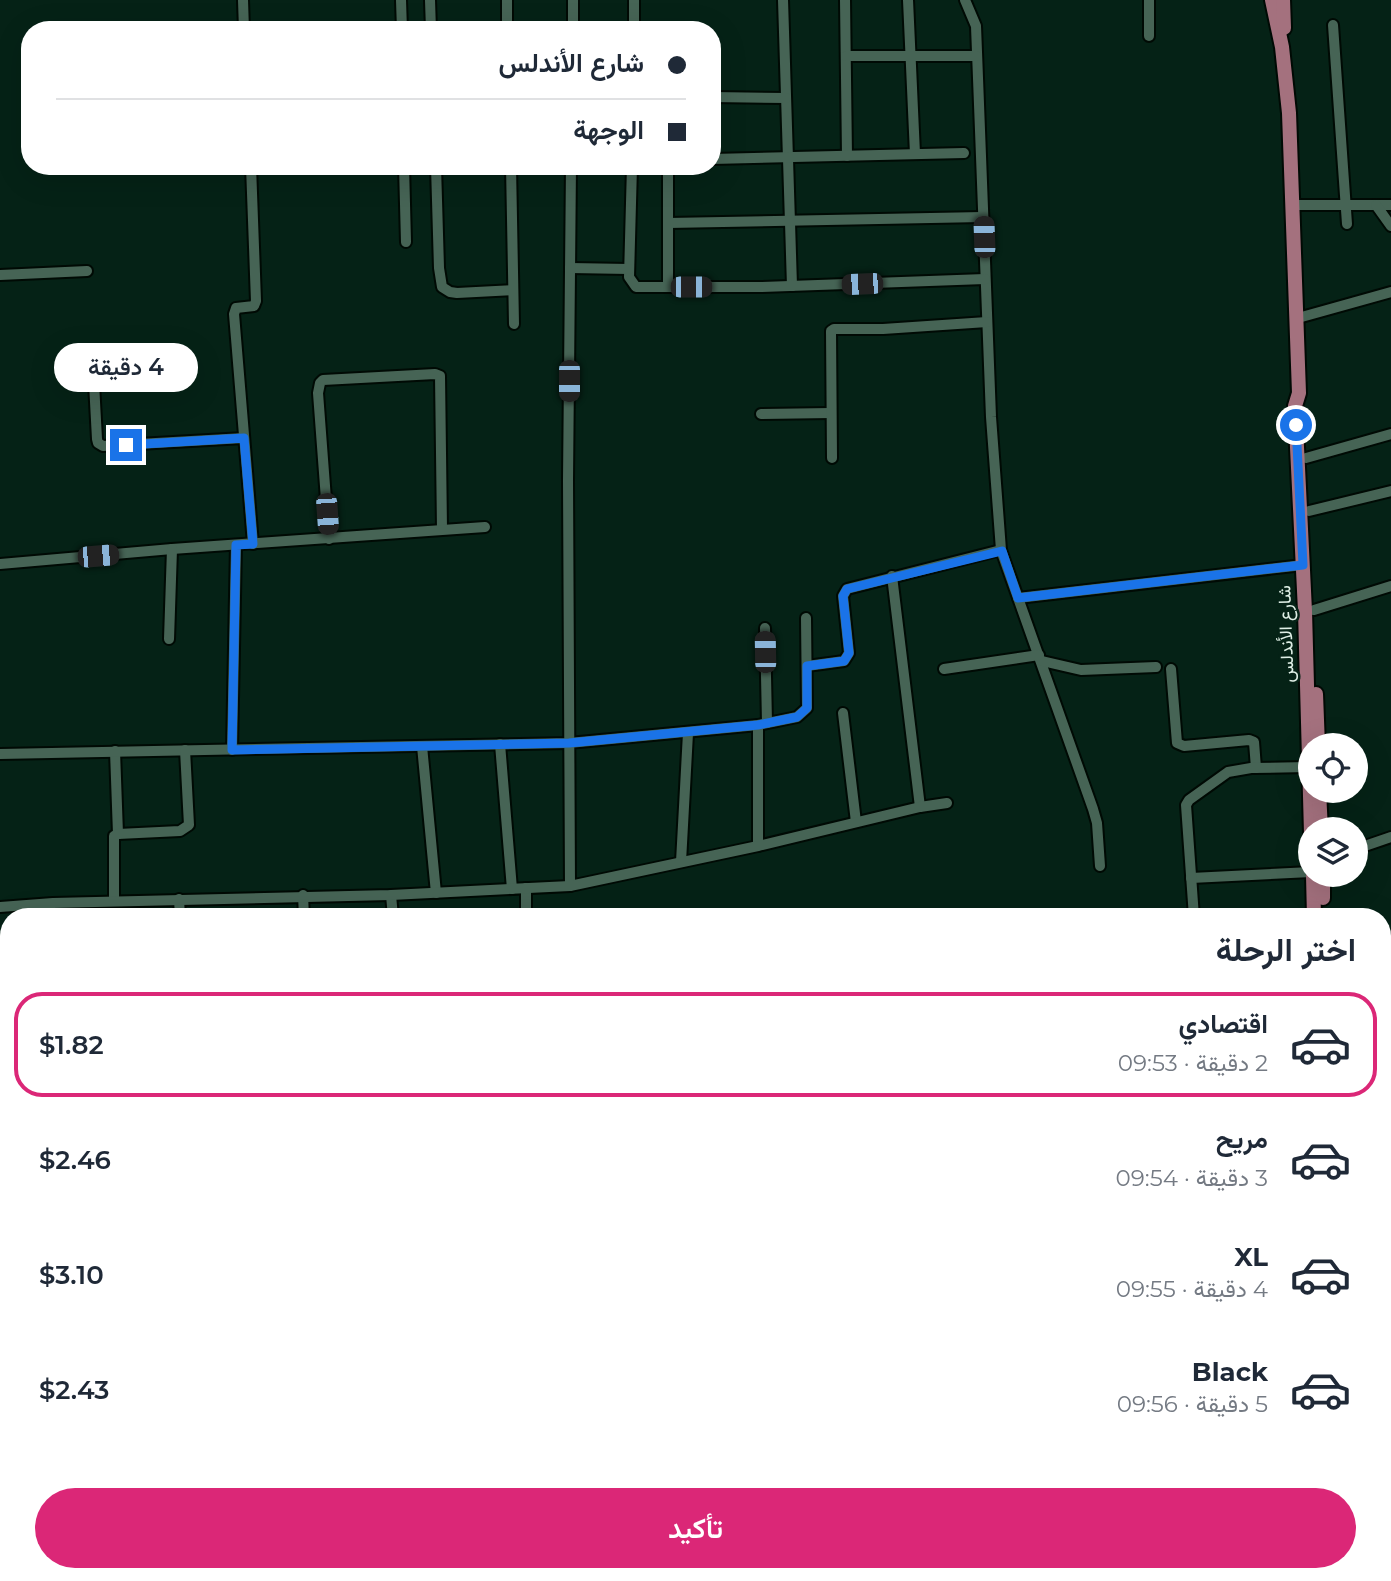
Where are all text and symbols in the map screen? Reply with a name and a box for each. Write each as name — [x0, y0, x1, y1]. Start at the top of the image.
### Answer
text: شارع الأندلس — [499, 47, 644, 79]
text: الوجهة — [573, 114, 644, 146]
car — [973, 216, 996, 258]
car — [841, 273, 884, 295]
car — [671, 277, 713, 298]
callout: 4 دقيقة — [54, 344, 198, 392]
text: 4 دقيقة — [88, 353, 164, 381]
car — [559, 360, 580, 402]
route start — [1280, 409, 1312, 441]
route end — [110, 429, 142, 461]
car — [316, 492, 339, 536]
car — [77, 544, 120, 568]
street label: شارع الأندلس — [1273, 585, 1300, 683]
car — [755, 631, 776, 673]
map controls — [1298, 733, 1368, 887]
button: locate — [1298, 733, 1368, 803]
button: layers — [1298, 817, 1368, 887]
text: اختر الرحلة — [1216, 930, 1356, 969]
text: اقتصادي — [1179, 1008, 1268, 1040]
icon: car — [1289, 1013, 1352, 1076]
text: $1.82 — [39, 1029, 104, 1061]
text: 2 دقيقة · 09:53 — [1118, 1049, 1268, 1077]
text: مريح — [1216, 1123, 1268, 1155]
icon: car — [1289, 1128, 1352, 1191]
text: $2.46 — [39, 1144, 111, 1176]
text: 3 دقيقة · 09:54 — [1116, 1164, 1268, 1192]
text: XL — [1234, 1241, 1268, 1273]
icon: car — [1289, 1243, 1352, 1306]
text: $3.10 — [39, 1259, 104, 1291]
text: 4 دقيقة · 09:55 — [1116, 1275, 1268, 1303]
text: Black — [1192, 1356, 1268, 1388]
icon: car — [1289, 1358, 1352, 1421]
text: $2.43 — [39, 1374, 110, 1406]
text: 5 دقيقة · 09:56 — [1117, 1390, 1268, 1418]
button: تأكيد — [35, 1488, 1356, 1568]

